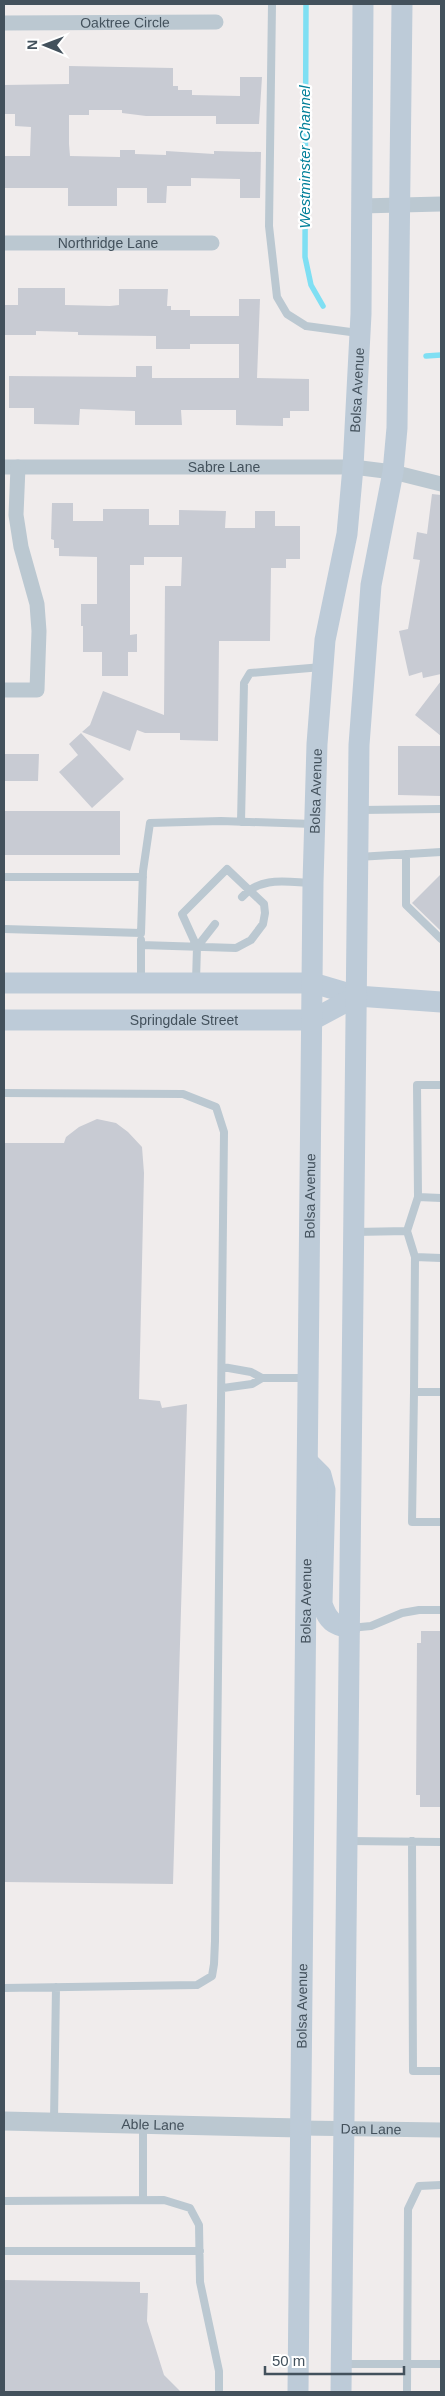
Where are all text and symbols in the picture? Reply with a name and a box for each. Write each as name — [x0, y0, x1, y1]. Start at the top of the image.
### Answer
street label: Oaktree Circle — [80, 14, 170, 31]
north arrow — [20, 20, 70, 70]
text: N — [24, 40, 40, 50]
water label: Westminster Channel — [296, 85, 313, 229]
street label: Northridge Lane — [58, 235, 158, 251]
street label: Bolsa Avenue — [347, 347, 367, 433]
street label: Sabre Lane — [188, 459, 260, 475]
street label: Bolsa Avenue — [306, 748, 325, 834]
street label: Springdale Street — [130, 1012, 238, 1028]
street label: Bolsa Avenue — [301, 1153, 318, 1239]
street label: Bolsa Avenue — [297, 1558, 314, 1644]
street label: Bolsa Avenue — [293, 1963, 310, 2049]
street label: Able Lane — [121, 2116, 185, 2133]
street label: Dan Lane — [340, 2121, 402, 2137]
scale bar — [265, 2344, 404, 2376]
text: 50 m — [272, 2352, 305, 2369]

